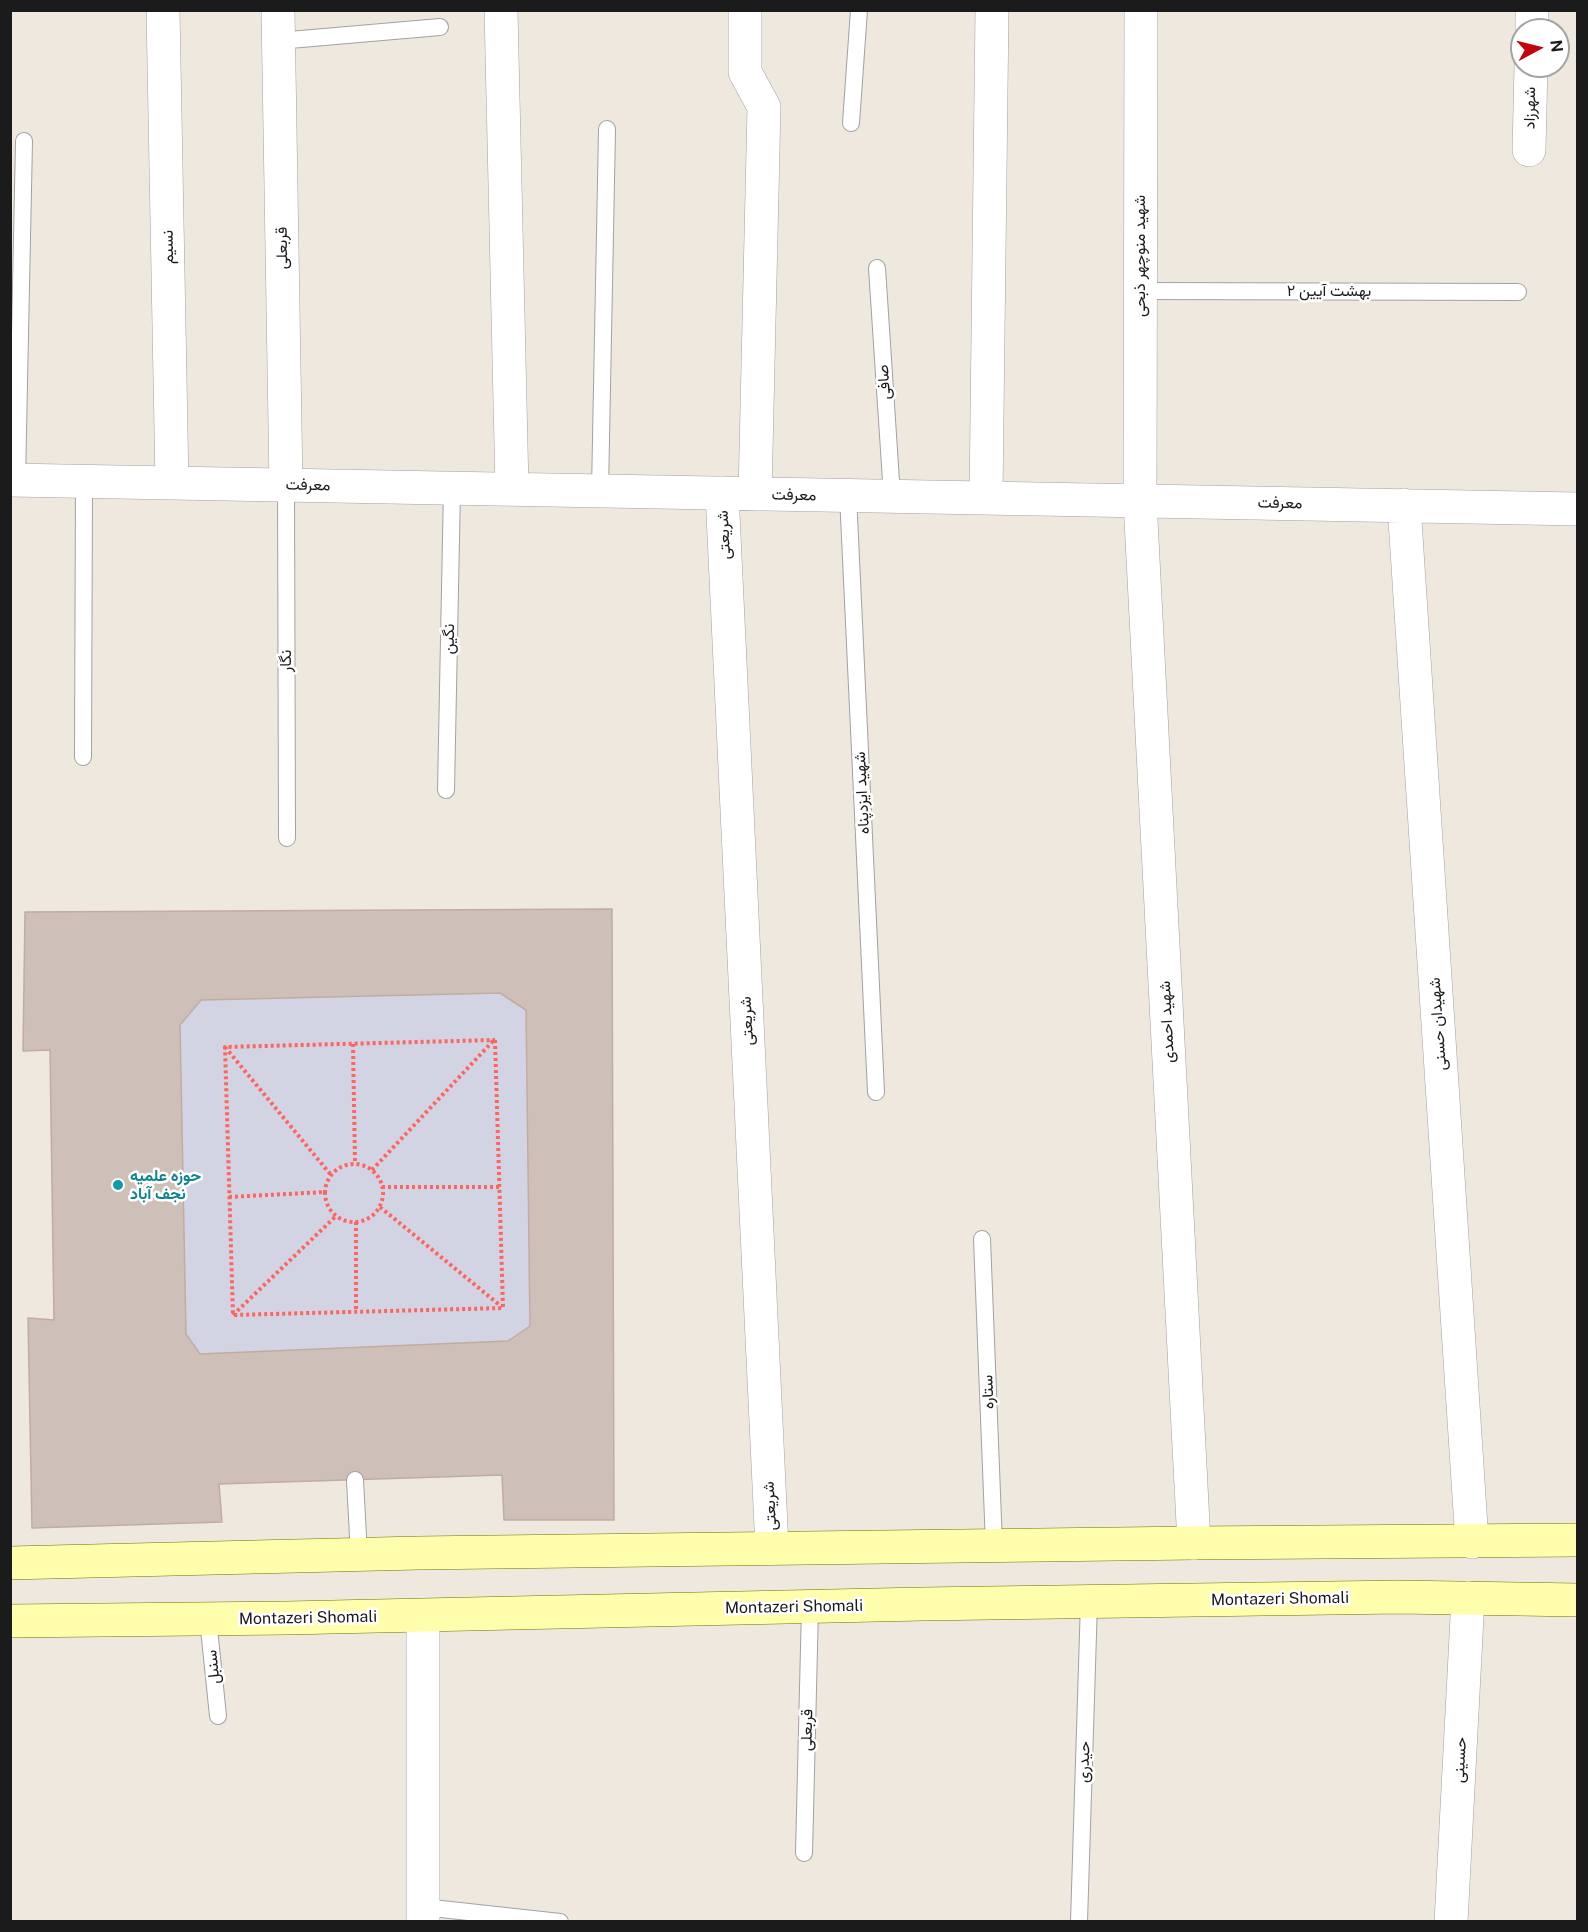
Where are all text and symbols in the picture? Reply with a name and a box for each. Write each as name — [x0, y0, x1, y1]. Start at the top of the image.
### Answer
north arrow — [1510, 18, 1570, 78]
text: N — [1546, 39, 1567, 53]
street label: شهرزاد — [1520, 87, 1540, 129]
street label: شهید منوچهر ذبحی — [1130, 195, 1150, 317]
street label: قربعلی — [272, 227, 292, 269]
street label: نسیم — [158, 230, 178, 264]
street label: بهشت آیین ۲ — [1287, 281, 1371, 301]
street label: صافی — [873, 364, 895, 400]
street label: معرفت — [285, 475, 331, 495]
street label: معرفت — [771, 485, 817, 505]
street label: معرفت — [1257, 493, 1303, 513]
street label: شریعتی — [713, 510, 735, 560]
street label: نگین — [439, 624, 459, 654]
street label: نگار — [276, 650, 296, 672]
street label: شهید ایزدپناه — [850, 751, 874, 835]
street label: شهیدان حسنی — [1425, 977, 1451, 1071]
street label: شهید احمدی — [1155, 980, 1179, 1064]
street label: شریعتی — [736, 996, 758, 1046]
place label: حوزه علمیه نجف آباد — [130, 1166, 201, 1204]
marker: حوزه علمیه نجف آباد — [111, 1178, 125, 1192]
street label: ستاره — [978, 1374, 998, 1410]
street label: شریعتی — [759, 1481, 781, 1531]
street label: Montazeri Shomali — [1211, 1588, 1349, 1610]
street label: Montazeri Shomali — [725, 1596, 863, 1618]
street label: Montazeri Shomali — [239, 1607, 377, 1629]
street label: سنبل — [202, 1649, 224, 1685]
street label: قربعلی — [797, 1709, 817, 1751]
street label: حسینی — [1449, 1737, 1471, 1783]
street label: حیدری — [1074, 1741, 1094, 1783]

